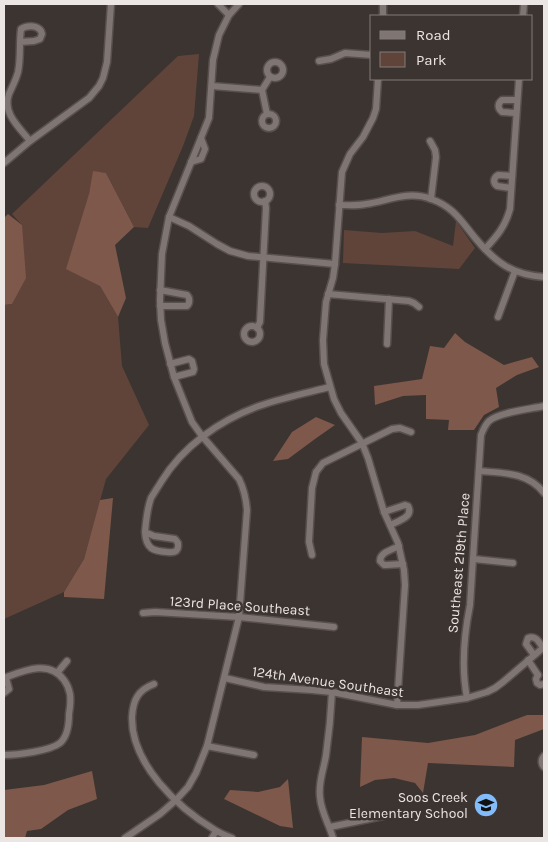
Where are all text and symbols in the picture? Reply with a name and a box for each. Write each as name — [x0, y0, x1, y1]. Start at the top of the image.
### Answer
legend — [370, 15, 533, 80]
text: Road — [416, 26, 451, 44]
text: Park — [416, 51, 446, 69]
street label: Southeast 219th Place — [444, 492, 474, 634]
street label: 123rd Place Southeast — [169, 593, 311, 619]
street label: 124th Avenue Southeast — [251, 663, 405, 701]
place label: Soos Creek Elementary School — [349, 789, 468, 822]
school or university icon: Soos Creek Elementary School — [473, 792, 499, 818]

